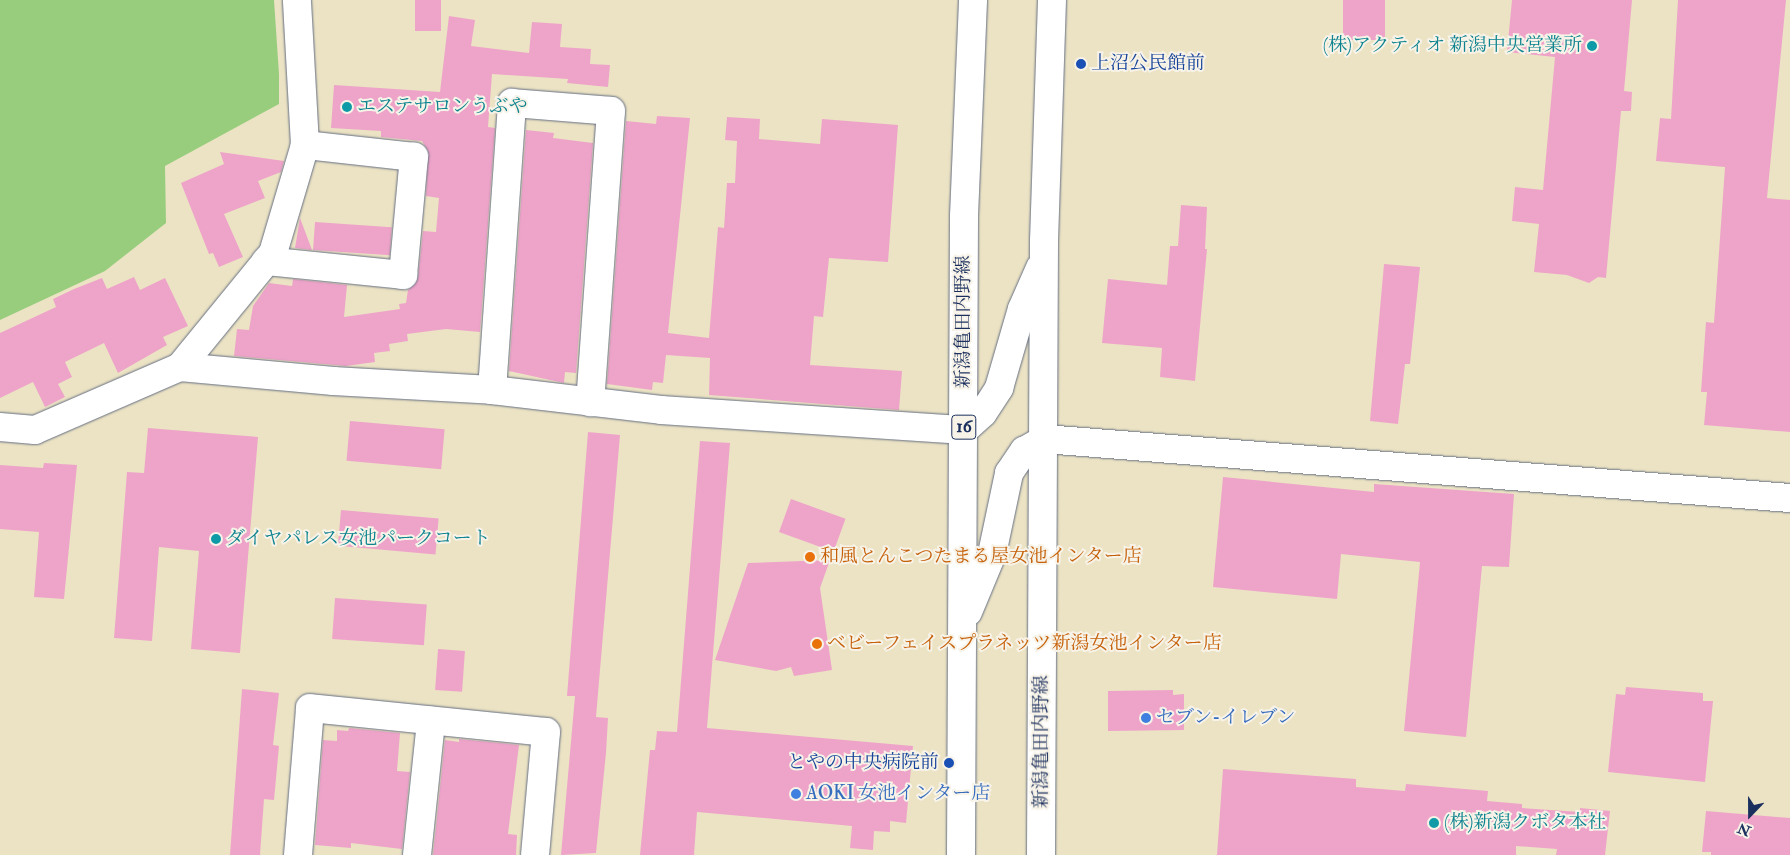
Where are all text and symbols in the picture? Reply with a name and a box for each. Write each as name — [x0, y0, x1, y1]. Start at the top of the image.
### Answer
place label: (株)アクティオ 新潟中央営業所 — [1321, 35, 1582, 57]
marker: (株)アクティオ 新潟中央営業所 — [1586, 40, 1598, 52]
place label: 上沼公民館前 — [1091, 53, 1205, 75]
marker: 上沼公民館前 — [1075, 58, 1087, 70]
place label: エステサロンうぶや — [357, 96, 528, 118]
marker: エステサロンうぶや — [341, 101, 353, 113]
street label: 新潟亀田内野線 — [953, 256, 975, 388]
road number: 16 — [950, 412, 978, 442]
place label: ダイヤパレス女池パークコート — [226, 528, 492, 550]
marker: ダイヤパレス女池パークコート — [210, 533, 222, 545]
place label: 和風とんこつたまる屋女池インター店 — [820, 546, 1143, 568]
marker: 和風とんこつたまる屋女池インター店 — [804, 551, 816, 563]
place label: ベビーフェイスプラネッツ新潟女池インター店 — [827, 633, 1225, 655]
marker: ベビーフェイスプラネッツ新潟女池インター店 — [811, 638, 823, 650]
street label: 新潟亀田内野線 — [1031, 676, 1053, 808]
place label: セブン-イレブン — [1156, 707, 1297, 729]
marker: セブン-イレブン — [1140, 712, 1152, 724]
place label: とやの中央病院前 — [787, 752, 939, 774]
marker: とやの中央病院前 — [943, 757, 955, 769]
place label: AOKI 女池インター店 — [806, 783, 991, 805]
marker: AOKI 女池インター店 — [790, 788, 802, 800]
north arrow — [1725, 790, 1775, 840]
place label: (株)新潟クボタ本社 — [1444, 812, 1606, 834]
marker: (株)新潟クボタ本社 — [1428, 817, 1440, 829]
text: N — [1735, 819, 1753, 840]

